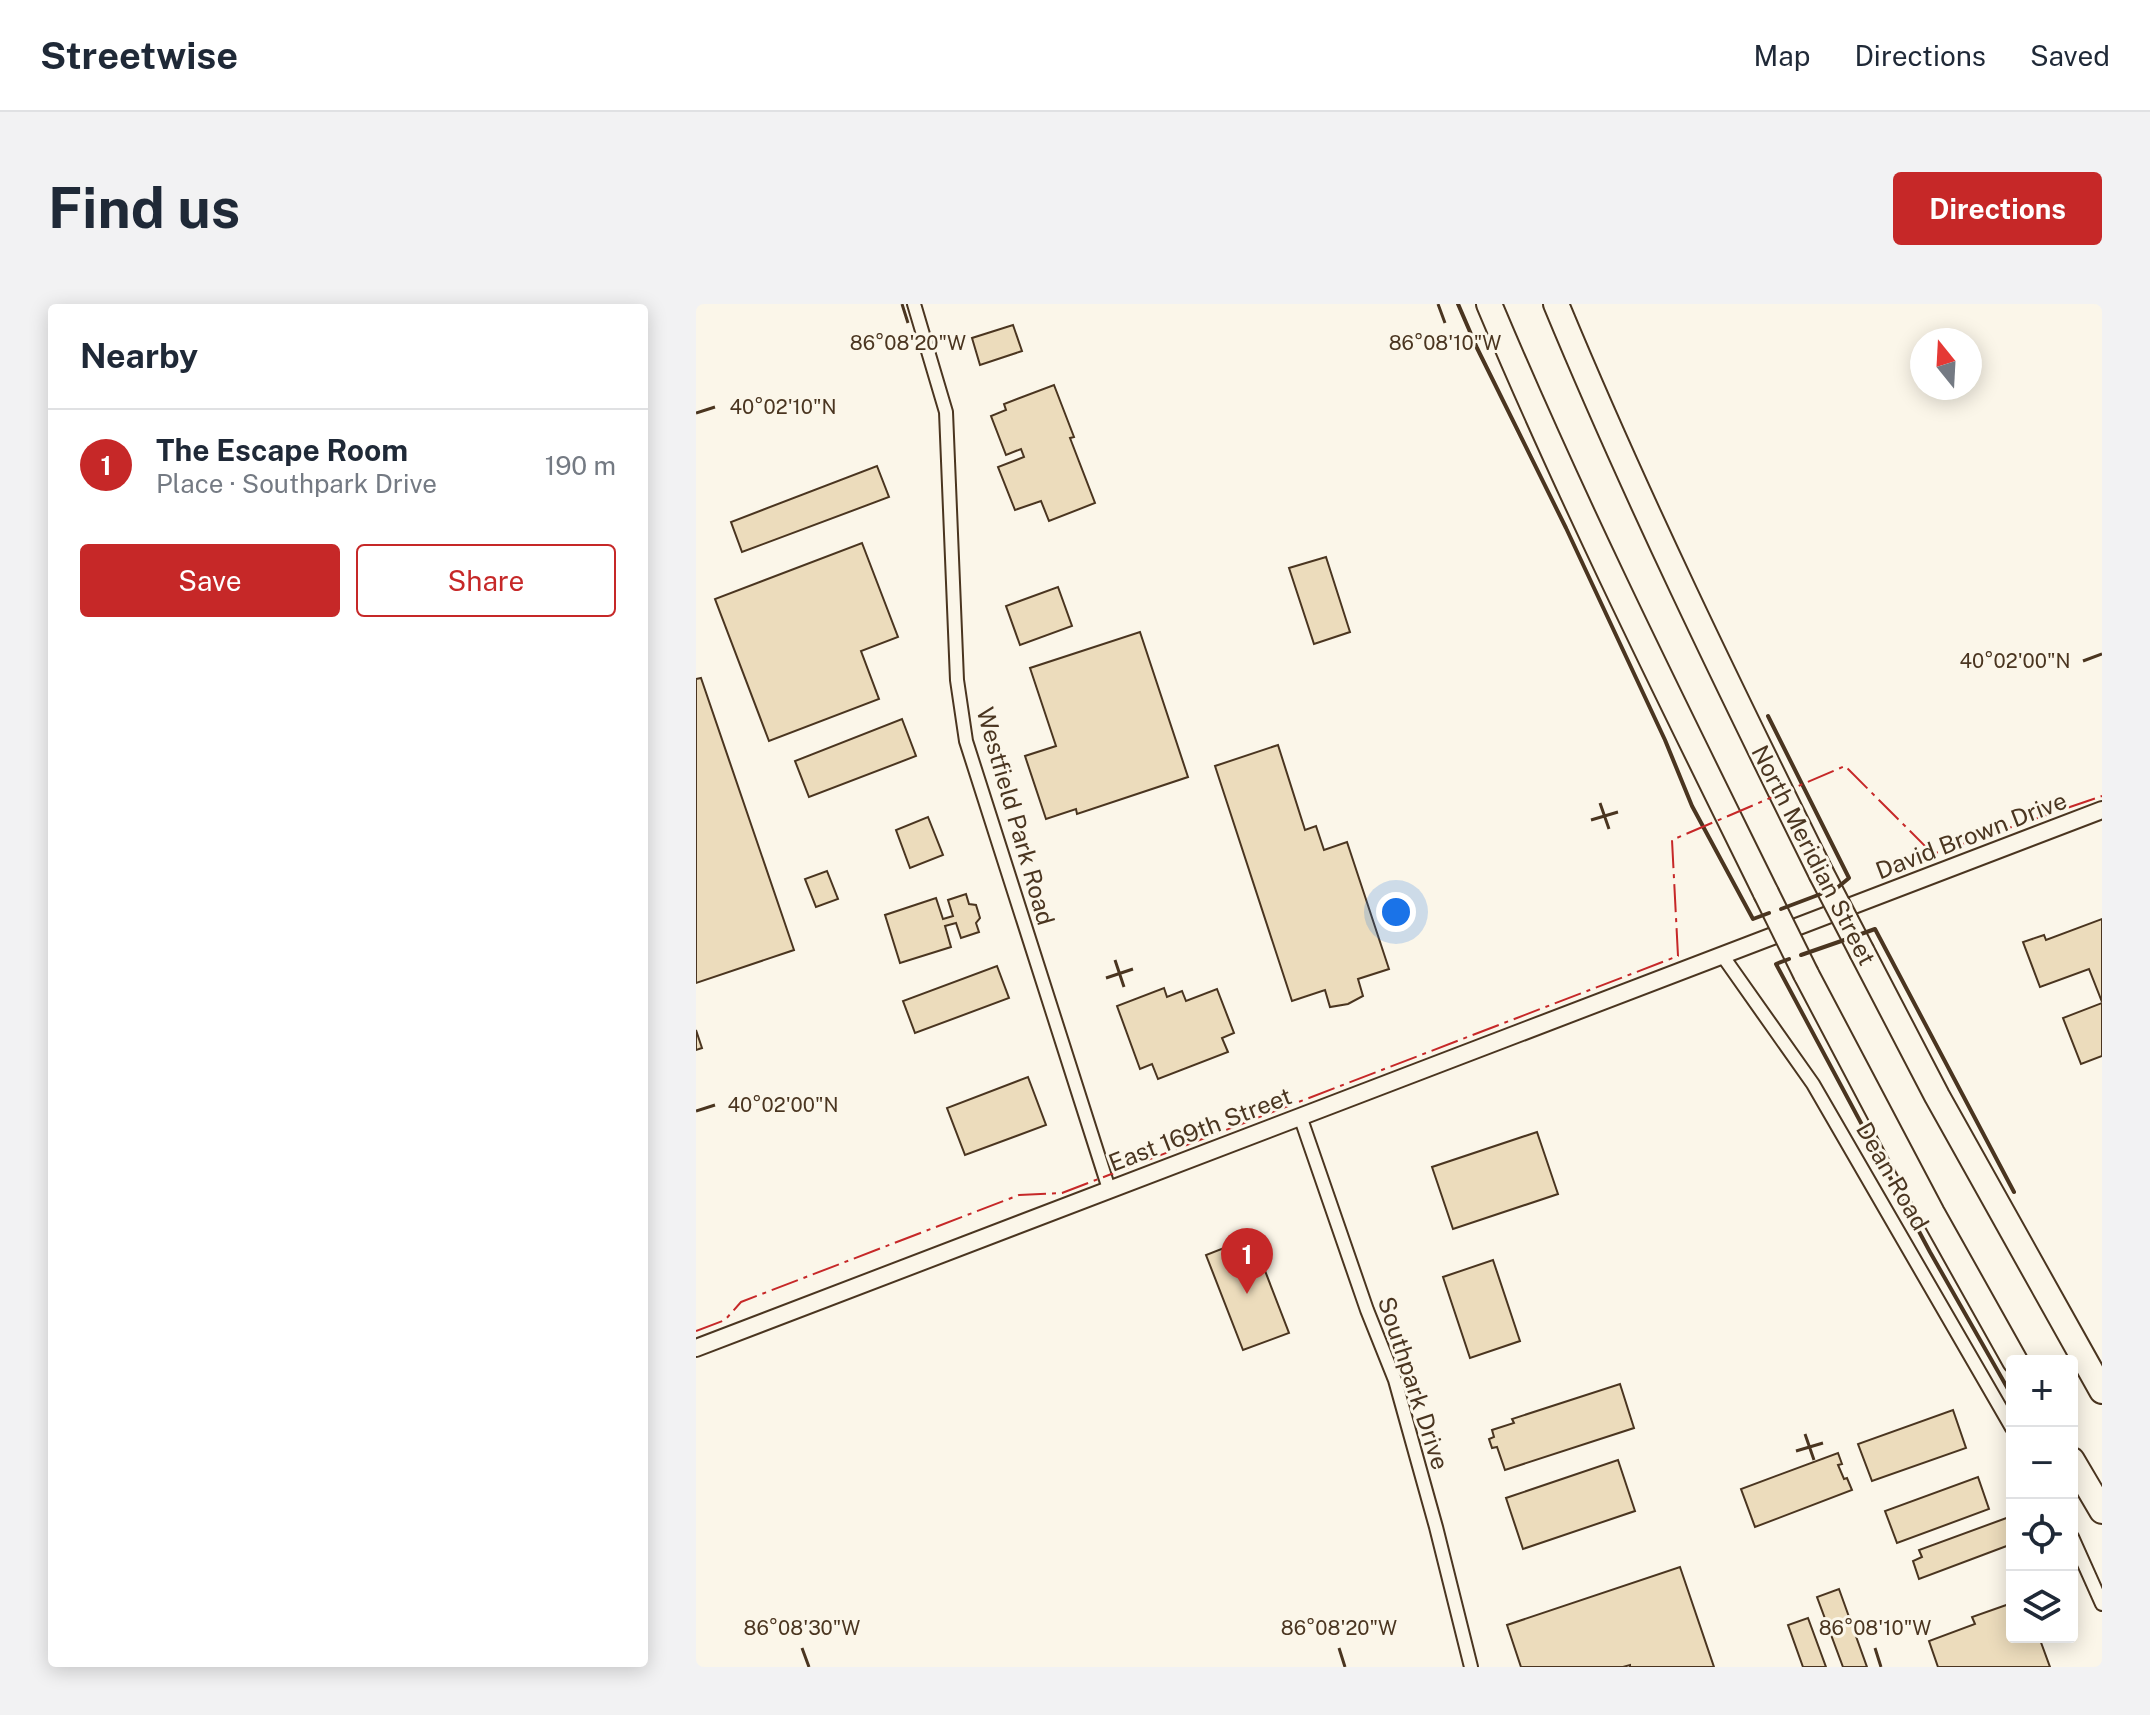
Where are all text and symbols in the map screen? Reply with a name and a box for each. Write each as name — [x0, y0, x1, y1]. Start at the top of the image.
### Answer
text: Streetwise — [40, 33, 238, 78]
text: Map — [1754, 39, 1810, 72]
text: Directions — [1854, 39, 1986, 72]
text: Saved — [2030, 39, 2110, 72]
button: Directions — [1893, 172, 2102, 245]
text: Find us — [48, 175, 240, 241]
north arrow — [1910, 328, 1982, 400]
text: 86°08'20"W — [850, 331, 966, 355]
text: 86°08'10"W — [1389, 331, 1501, 355]
text: Nearby — [80, 336, 198, 376]
text: 40°02'10"N — [729, 395, 837, 419]
text: The Escape Room — [156, 432, 408, 468]
text: 1 — [100, 450, 112, 481]
text: 190 m — [545, 450, 616, 481]
text: Place · Southpark Drive — [156, 468, 437, 499]
button: Save — [80, 544, 340, 617]
button: Share — [356, 544, 616, 617]
text: 40°02'00"N — [1959, 649, 2071, 673]
street label: Westfield Park Road — [972, 704, 1060, 928]
street label: North Meridian Street — [1746, 740, 1882, 970]
street label: David Brown Drive — [1872, 786, 2070, 884]
your location — [1376, 892, 1416, 932]
street label: East 169th Street — [1105, 1081, 1295, 1177]
text: 40°02'00"N — [727, 1093, 839, 1117]
street label: Dean Road — [1851, 1117, 1935, 1235]
pin: 1 — [1221, 1228, 1273, 1294]
street label: Southpark Drive — [1373, 1293, 1455, 1473]
map controls — [2006, 1355, 2078, 1643]
button: + — [2006, 1355, 2078, 1427]
button: − — [2006, 1427, 2078, 1499]
button: locate — [2006, 1499, 2078, 1571]
button: layers — [2006, 1571, 2078, 1643]
text: 86°08'30"W — [744, 1616, 860, 1640]
text: 86°08'20"W — [1281, 1616, 1397, 1640]
text: 86°08'10"W — [1819, 1616, 1931, 1640]

